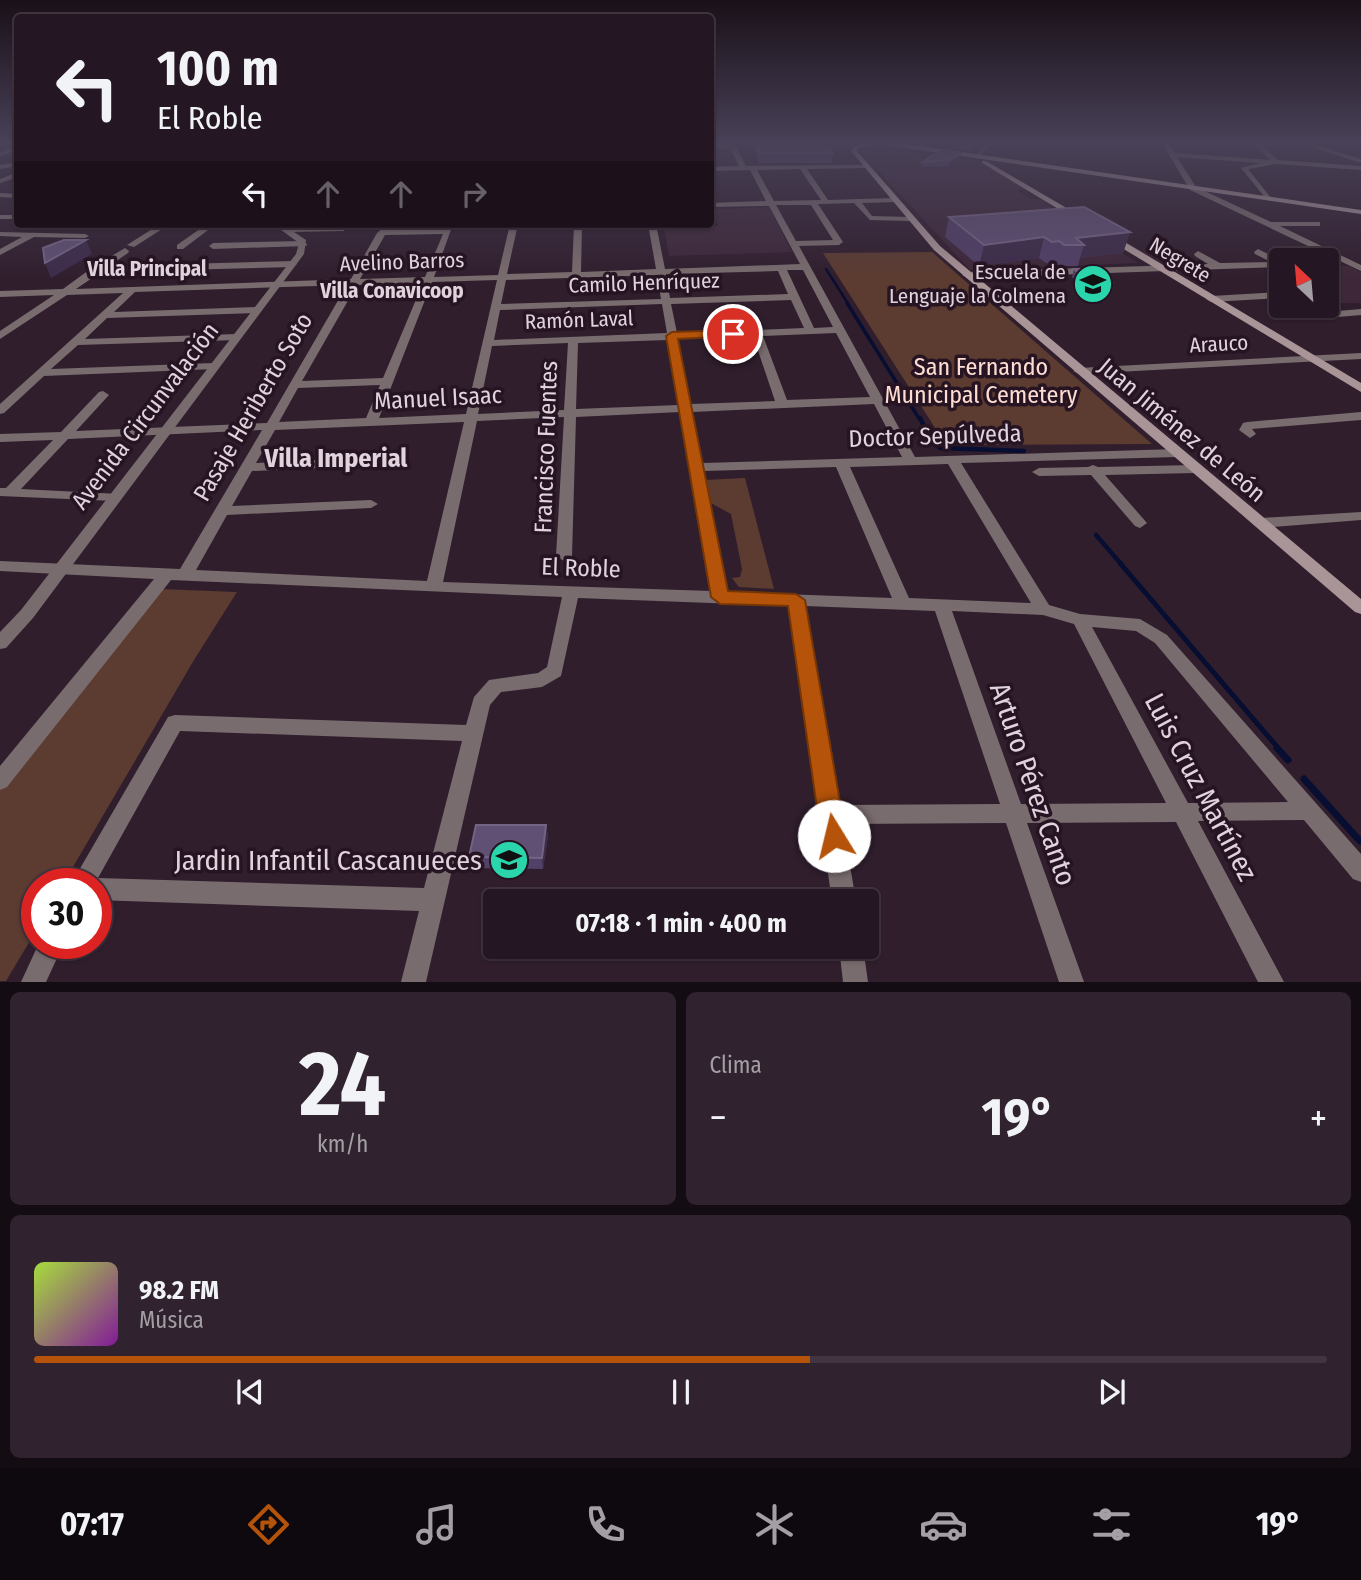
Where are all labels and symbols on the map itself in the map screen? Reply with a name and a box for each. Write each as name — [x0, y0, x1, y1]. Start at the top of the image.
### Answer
street label: Negrete — [1145, 232, 1215, 288]
street label: Avelino Barros — [339, 247, 465, 277]
north arrow — [1269, 248, 1339, 318]
district label: Villa Principal — [86, 256, 207, 282]
place label: Escuela de Lenguaje la Colmena — [889, 259, 1066, 309]
school or university icon: Escuela de Lenguaje la Colmena — [1072, 263, 1114, 305]
street label: Camilo Henríquez — [568, 267, 720, 299]
district label: Villa Conavicoop — [319, 278, 464, 304]
pin — [703, 304, 763, 364]
street label: Ramón Laval — [524, 305, 634, 335]
street label: Pasaje Heriberto Soto — [188, 308, 318, 506]
street label: Avenida Circunvalación — [66, 317, 224, 515]
street label: Arauco — [1189, 329, 1249, 359]
street label: Juan Jiménez de León — [1093, 352, 1271, 508]
park label: San Fernando Municipal Cemetery — [885, 353, 1078, 409]
street label: Francisco Fuentes — [529, 360, 563, 534]
street label: Manuel Isaac — [373, 381, 503, 415]
street label: Doctor Sepúlveda — [848, 419, 1022, 453]
district label: Villa Imperial — [264, 443, 408, 474]
street label: El Roble — [541, 553, 621, 583]
street label: Arturo Pérez Canto — [983, 678, 1083, 890]
street label: Luis Cruz Martínez — [1138, 688, 1264, 886]
position arrow — [797, 799, 871, 873]
school or university icon: Jardin Infantil Cascanueces — [488, 839, 530, 881]
place label: Jardin Infantil Cascanueces — [174, 844, 482, 877]
speed limit sign: 30 — [21, 868, 112, 959]

